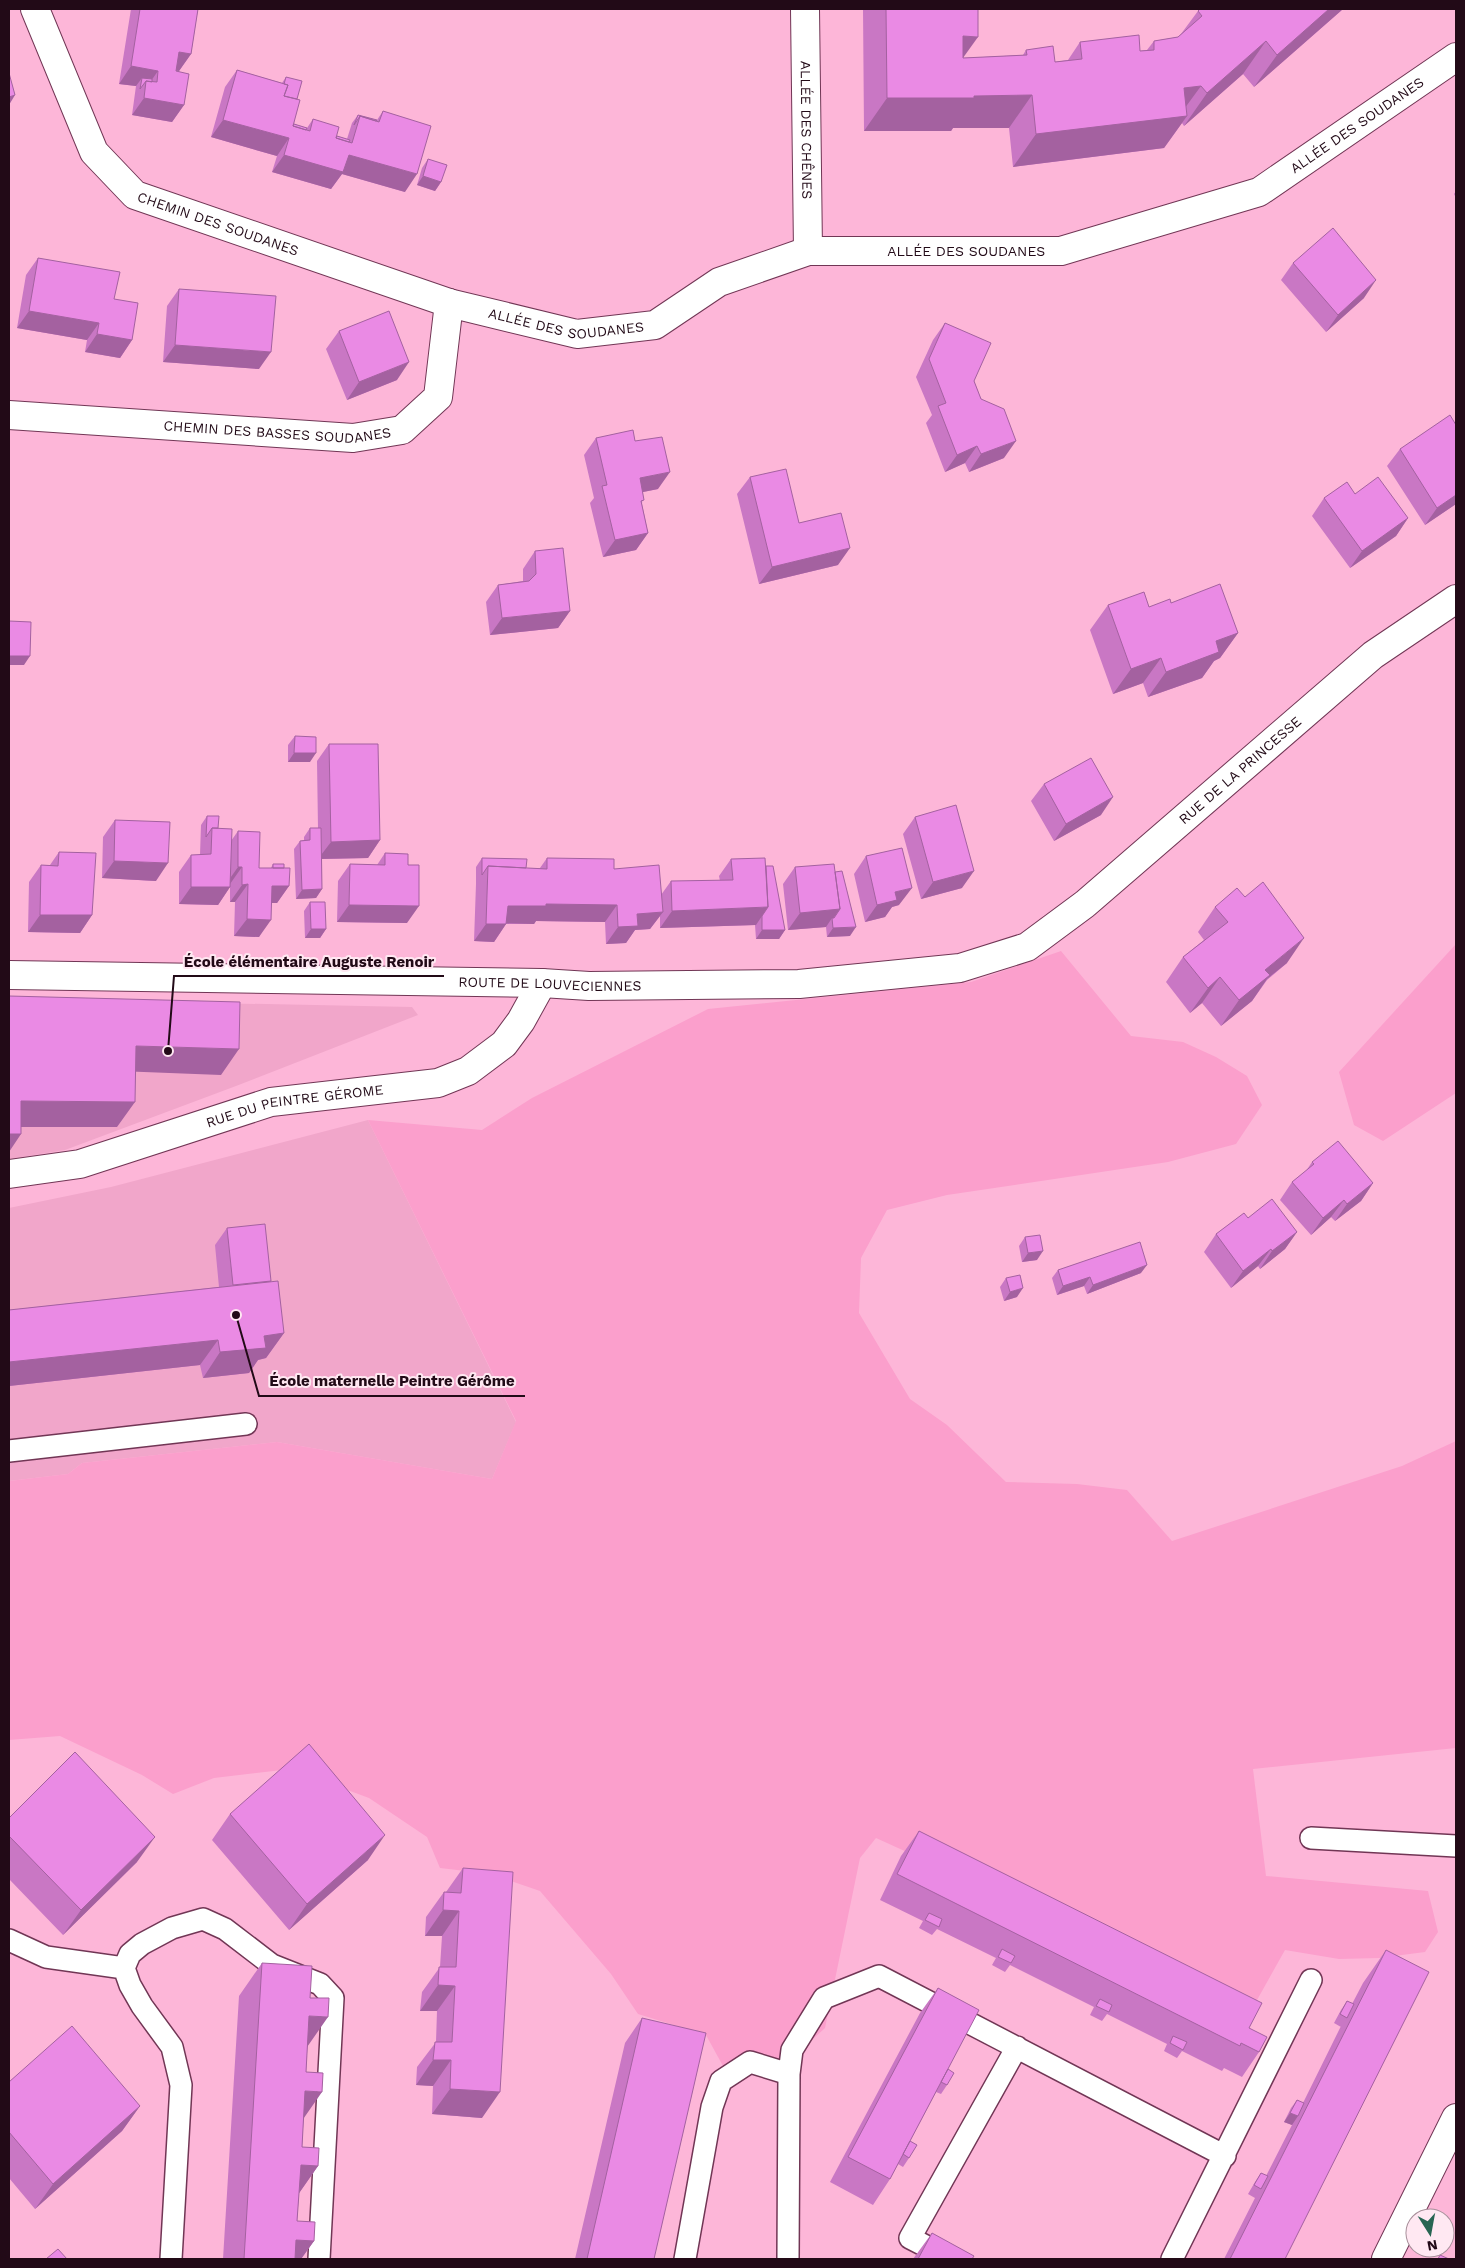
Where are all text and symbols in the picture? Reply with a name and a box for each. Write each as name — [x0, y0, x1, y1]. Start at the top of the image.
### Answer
street label: ALLÉE DES CHÊNES — [798, 61, 815, 199]
street label: ALLÉE DES SOUDANES — [1287, 74, 1427, 176]
street label: CHEMIN DES SOUDANES — [135, 188, 301, 259]
street label: ALLÉE DES SOUDANES — [887, 243, 1045, 259]
street label: ALLÉE DES SOUDANES — [487, 305, 645, 342]
street label: CHEMIN DES BASSES SOUDANES — [163, 417, 392, 446]
street label: RUE DE LA PRINCESSE — [1175, 713, 1304, 827]
callout: École élémentaire Auguste Renoir — [174, 946, 444, 976]
text: École élémentaire Auguste Renoir — [184, 953, 435, 971]
street label: ROUTE DE LOUVECIENNES — [458, 974, 641, 994]
street label: RUE DU PEINTRE GÉROME — [204, 1081, 384, 1131]
callout: École maternelle Peintre Gérôme — [259, 1366, 525, 1396]
text: École maternelle Peintre Gérôme — [269, 1372, 515, 1390]
north arrow — [1405, 2208, 1455, 2258]
text: N — [1426, 2237, 1439, 2255]

